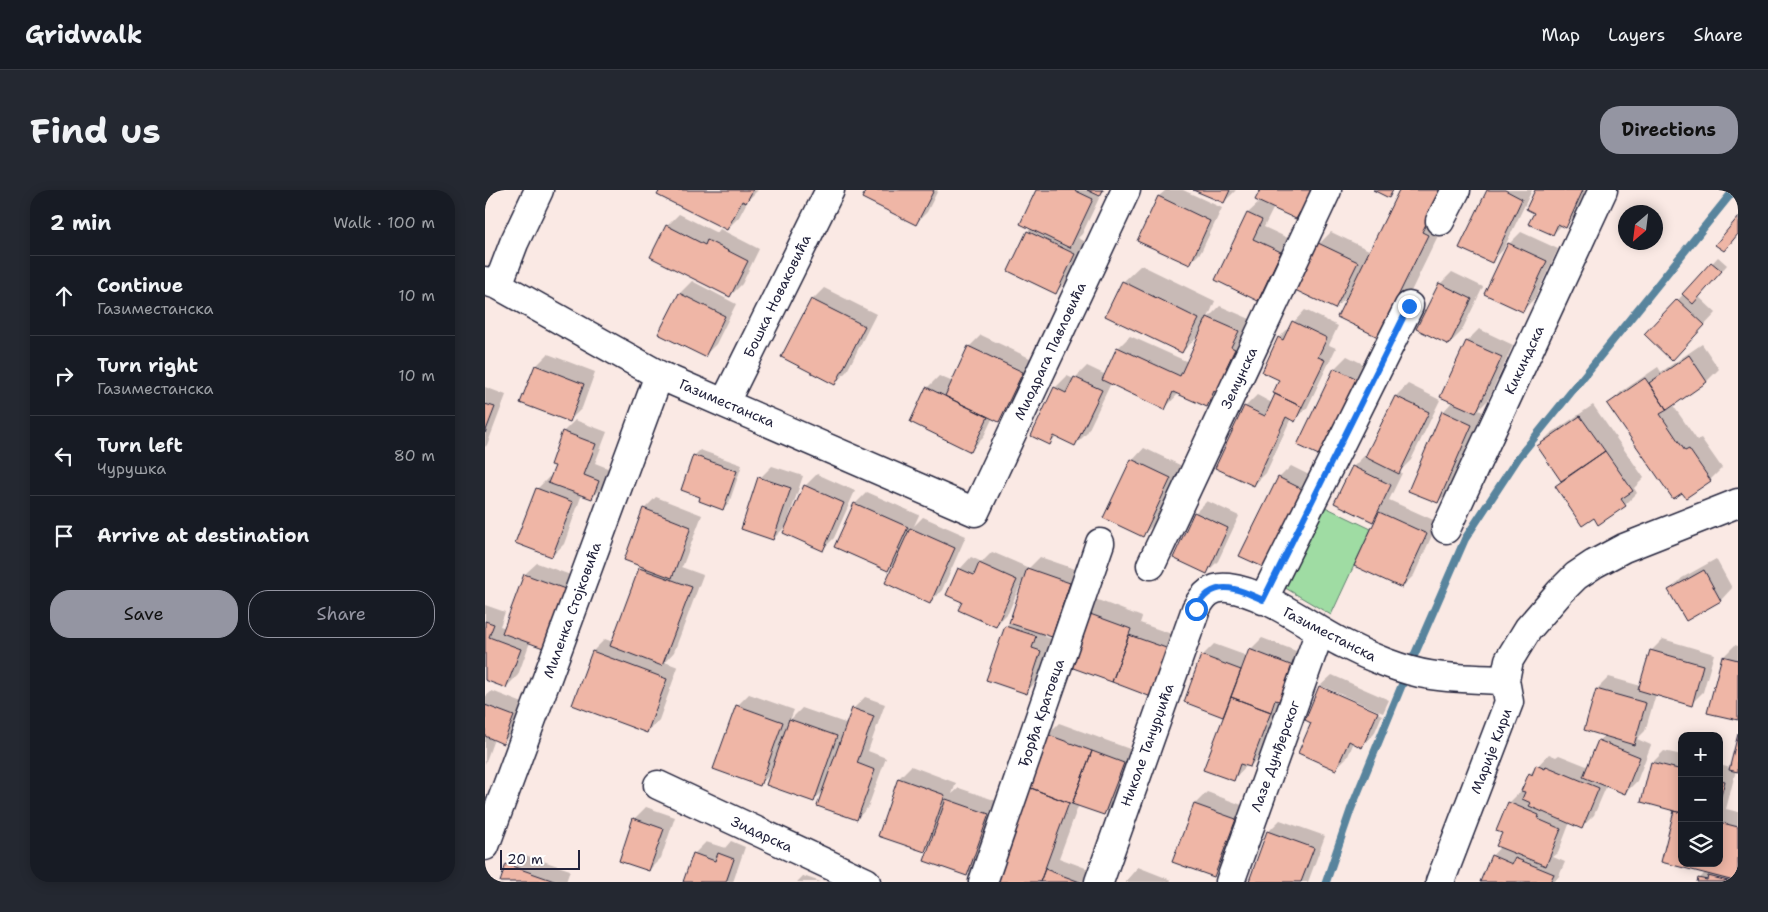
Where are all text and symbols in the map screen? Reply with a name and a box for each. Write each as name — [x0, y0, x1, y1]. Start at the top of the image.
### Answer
text: Gridwalk — [25, 19, 142, 51]
text: Map — [1542, 23, 1580, 47]
text: Layers — [1608, 23, 1665, 47]
text: Share — [1693, 23, 1743, 47]
button: Directions — [1600, 106, 1738, 154]
text: Find us — [30, 107, 161, 154]
north arrow — [1618, 205, 1663, 250]
text: 2 min — [50, 209, 111, 237]
text: Walk · 100 m — [333, 212, 435, 233]
street label: Бошка Новаковића — [739, 231, 815, 361]
text: Continue — [97, 273, 183, 298]
street label: Миодрага Павловића — [1010, 279, 1090, 423]
icon: ahead — [50, 282, 78, 310]
text: 10 m — [398, 285, 435, 306]
route end — [1398, 295, 1421, 318]
text: Газиместанска — [97, 298, 213, 319]
street label: Кикиндска — [1500, 322, 1548, 397]
street label: Земунска — [1217, 344, 1261, 412]
text: Turn right — [97, 353, 198, 378]
icon: right — [50, 362, 78, 390]
text: 10 m — [398, 365, 435, 386]
street label: Газиместанска — [677, 375, 778, 431]
text: Газиместанска — [97, 378, 213, 399]
text: Turn left — [97, 433, 183, 458]
icon: left — [50, 442, 78, 470]
text: 80 m — [394, 445, 435, 466]
text: Чурушка — [97, 458, 166, 479]
icon: arrive — [50, 522, 78, 550]
text: Arrive at destination — [97, 523, 309, 548]
street label: Миленка Стојковића — [539, 539, 605, 681]
button: Save — [50, 590, 238, 638]
button: Share — [248, 590, 435, 638]
route start — [1185, 598, 1208, 621]
street label: Газиместанска — [1281, 603, 1380, 665]
street label: Ђорђа Кратовца — [1014, 656, 1068, 770]
street label: Николе Танурџића — [1116, 681, 1178, 809]
street label: Лазе Дунђерског — [1246, 697, 1304, 814]
street label: Марије Кири — [1466, 706, 1516, 796]
map controls — [1678, 732, 1723, 867]
button: + — [1678, 732, 1723, 777]
button: − — [1678, 777, 1723, 822]
street label: Зидарска — [728, 812, 796, 856]
button: layers — [1678, 822, 1723, 867]
scale bar — [500, 847, 580, 870]
text: 20 m — [507, 850, 543, 868]

